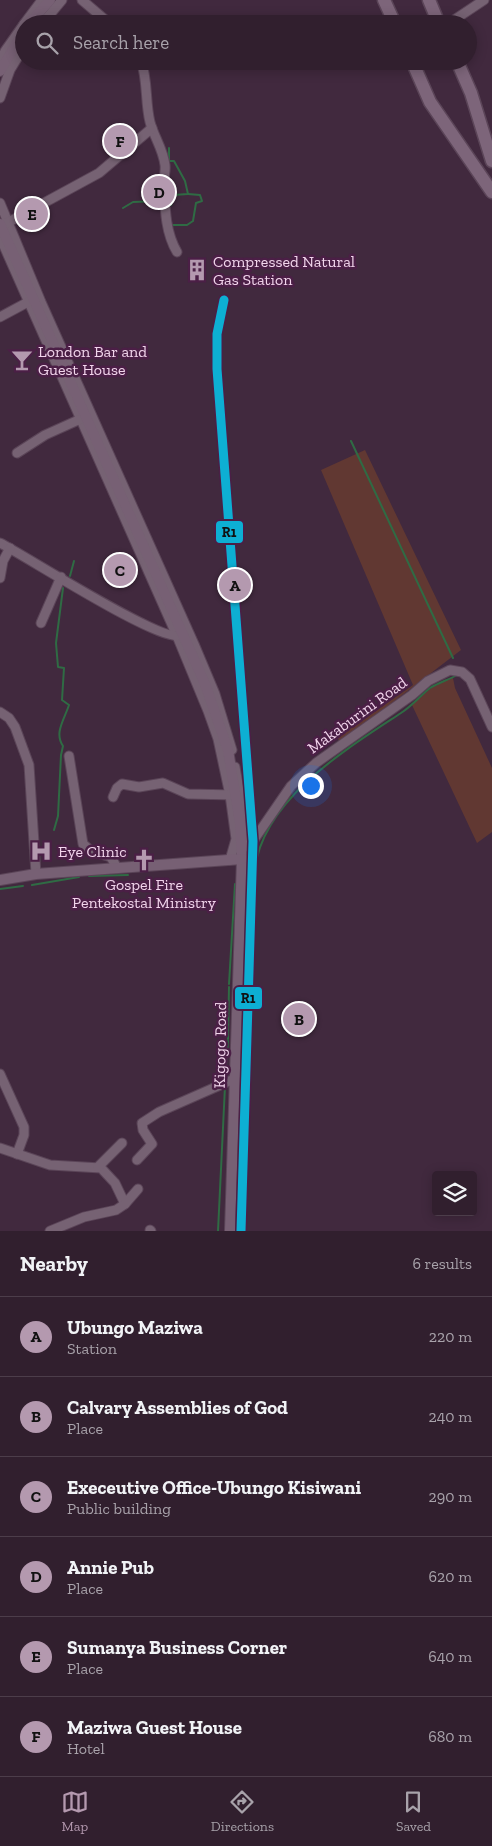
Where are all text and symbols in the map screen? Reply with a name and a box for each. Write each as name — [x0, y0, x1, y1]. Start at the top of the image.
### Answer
search box — [15, 15, 477, 70]
icon: search — [33, 29, 61, 57]
text: Search here — [73, 31, 169, 54]
pin: F — [104, 122, 136, 160]
pin: D — [143, 173, 175, 211]
pin: E — [16, 195, 48, 233]
place label: Compressed Natural Gas Station — [213, 252, 355, 289]
building icon: Compressed Natural Gas Station — [184, 257, 210, 283]
place label: London Bar and Guest House — [38, 342, 147, 379]
bar icon: London Bar and Guest House — [9, 347, 35, 373]
line badge: R1 — [215, 520, 244, 544]
text: R1 — [222, 524, 237, 541]
pin: C — [104, 551, 136, 589]
pin: A — [219, 566, 251, 604]
street label: Makaburini Road — [304, 672, 411, 757]
your location — [298, 773, 324, 799]
hospital icon: Eye Clinic — [28, 838, 54, 864]
place label: Eye Clinic — [58, 842, 127, 861]
church icon: Gospel Fire Pentekostal Ministry — [131, 847, 157, 873]
place label: Gospel Fire Pentekostal Ministry — [72, 875, 217, 912]
line badge: R1 — [234, 986, 263, 1010]
text: R1 — [241, 990, 256, 1007]
pin: B — [283, 1000, 315, 1038]
street label: Kigogo Road — [210, 1001, 230, 1089]
map controls — [432, 1171, 477, 1216]
button: layers — [432, 1171, 477, 1216]
text: Nearby — [20, 1251, 88, 1276]
text: 6 results — [412, 1254, 472, 1273]
text: Ubungo Maziwa — [67, 1316, 203, 1339]
text: A — [31, 1327, 42, 1346]
text: 220 m — [429, 1327, 472, 1346]
text: Station — [67, 1339, 117, 1358]
text: Calvary Assemblies of God — [67, 1396, 288, 1419]
text: B — [31, 1407, 41, 1426]
text: 240 m — [428, 1407, 472, 1426]
text: Place — [67, 1419, 103, 1438]
text: Execeutive Office-Ubungo Kisiwani — [67, 1476, 361, 1499]
text: C — [31, 1487, 41, 1506]
text: 290 m — [429, 1487, 472, 1506]
text: Public building — [67, 1499, 171, 1518]
text: Annie Pub — [67, 1556, 154, 1579]
text: D — [30, 1567, 42, 1586]
text: 620 m — [429, 1567, 472, 1586]
text: Place — [67, 1579, 103, 1598]
text: Sumanya Business Corner — [67, 1636, 287, 1659]
text: E — [31, 1647, 41, 1666]
text: 640 m — [428, 1647, 472, 1666]
text: Place — [67, 1659, 103, 1678]
text: Maziwa Guest House — [67, 1716, 242, 1739]
text: F — [31, 1727, 41, 1746]
text: 680 m — [428, 1727, 472, 1746]
text: Hotel — [67, 1739, 105, 1758]
tab: Map — [61, 1788, 89, 1835]
tab: Directions — [211, 1788, 274, 1835]
tab: Saved — [396, 1788, 431, 1835]

